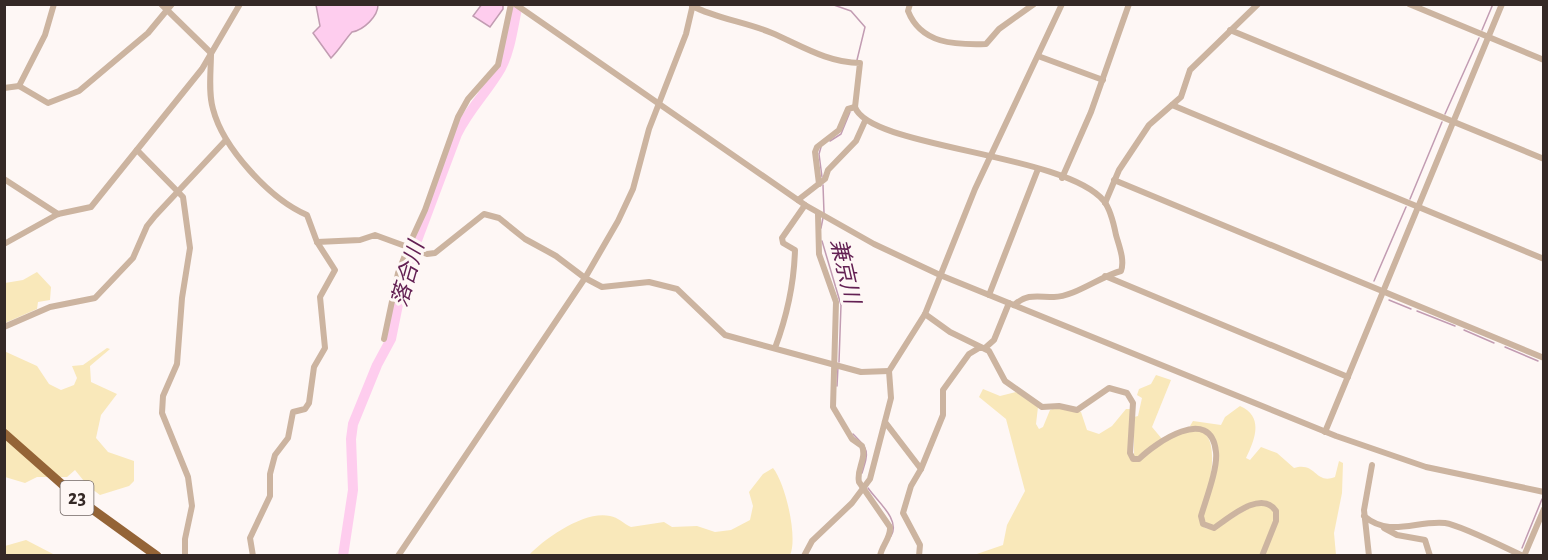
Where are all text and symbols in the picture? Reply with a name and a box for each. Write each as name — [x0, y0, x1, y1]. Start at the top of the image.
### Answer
water label: 兼京川 — [827, 236, 865, 308]
water label: 落合川 — [387, 237, 428, 309]
road number: 23 — [60, 481, 94, 515]

